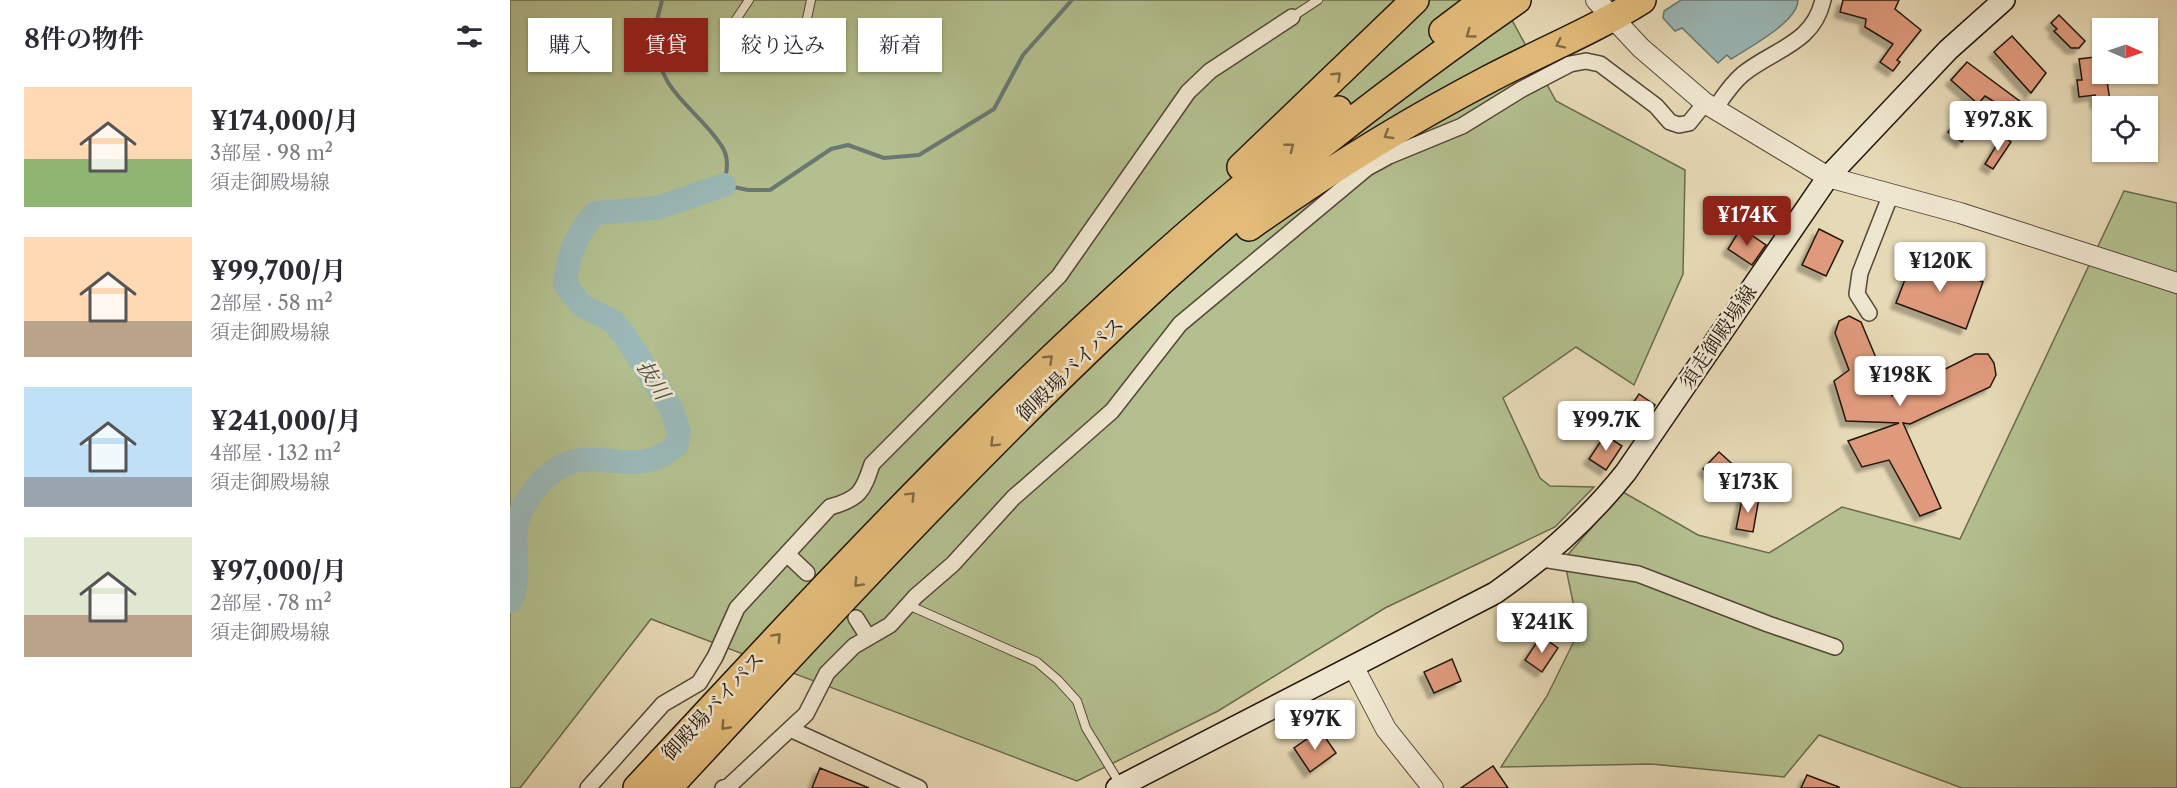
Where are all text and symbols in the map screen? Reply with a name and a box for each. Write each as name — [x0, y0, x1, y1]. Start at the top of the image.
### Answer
chip: 購入 — [528, 18, 612, 72]
chip: 賃貸 — [624, 18, 708, 72]
chip: 絞り込み — [720, 18, 846, 72]
chip: 新着 — [858, 18, 942, 72]
north arrow — [2092, 18, 2158, 84]
map controls — [2092, 18, 2158, 162]
icon: filters — [453, 20, 486, 53]
text: 8件の物件 — [24, 23, 144, 55]
one-way arrow — [1465, 27, 1476, 38]
one-way arrow — [1556, 37, 1567, 49]
one-way arrow — [1330, 72, 1340, 83]
button: locate — [2092, 96, 2158, 162]
pin: ¥97.8K — [1949, 101, 2047, 152]
text: ¥174,000/月 — [210, 105, 359, 137]
text: ¥97.8K — [1964, 108, 2032, 132]
icon: home — [72, 111, 144, 183]
one-way arrow — [1384, 127, 1394, 139]
text: 3部屋 · 98 m² — [210, 141, 333, 165]
one-way arrow — [1284, 143, 1295, 154]
text: 須走御殿場線 — [210, 170, 330, 194]
pin: ¥174K — [1705, 196, 1789, 247]
text: ¥174K — [1717, 203, 1777, 227]
pin: ¥120K — [1898, 242, 1982, 293]
text: ¥120K — [1908, 249, 1972, 273]
text: ¥99,700/月 — [210, 255, 347, 287]
icon: home — [72, 261, 144, 333]
street label: 須走御殿場線 — [1674, 281, 1762, 393]
text: 2部屋 · 58 m² — [210, 291, 333, 315]
street label: 御殿場バイパス — [1011, 312, 1129, 426]
text: 須走御殿場線 — [210, 320, 330, 344]
water label: 抜川 — [632, 355, 676, 406]
one-way arrow — [1043, 355, 1053, 366]
pin: ¥198K — [1858, 356, 1942, 407]
text: ¥198K — [1869, 363, 1931, 387]
pin: ¥99.7K — [1557, 401, 1655, 452]
text: ¥241,000/月 — [210, 405, 362, 437]
text: ¥99.7K — [1572, 408, 1640, 432]
icon: home — [72, 411, 144, 483]
one-way arrow — [991, 436, 1002, 447]
text: 4部屋 · 132 m² — [210, 441, 341, 465]
pin: ¥173K — [1706, 463, 1790, 514]
text: 須走御殿場線 — [210, 470, 330, 494]
text: ¥173K — [1718, 470, 1778, 494]
one-way arrow — [903, 492, 914, 503]
text: ¥97,000/月 — [210, 555, 347, 587]
icon: home — [72, 561, 144, 633]
one-way arrow — [854, 576, 865, 586]
text: 2部屋 · 78 m² — [210, 591, 332, 615]
pin: ¥241K — [1500, 603, 1584, 654]
text: ¥241K — [1511, 610, 1573, 634]
text: 須走御殿場線 — [210, 620, 330, 644]
one-way arrow — [770, 634, 781, 644]
street label: 御殿場バイパス — [657, 647, 769, 765]
pin: ¥97K — [1279, 700, 1351, 751]
text: ¥97K — [1289, 707, 1341, 731]
one-way arrow — [722, 718, 733, 729]

